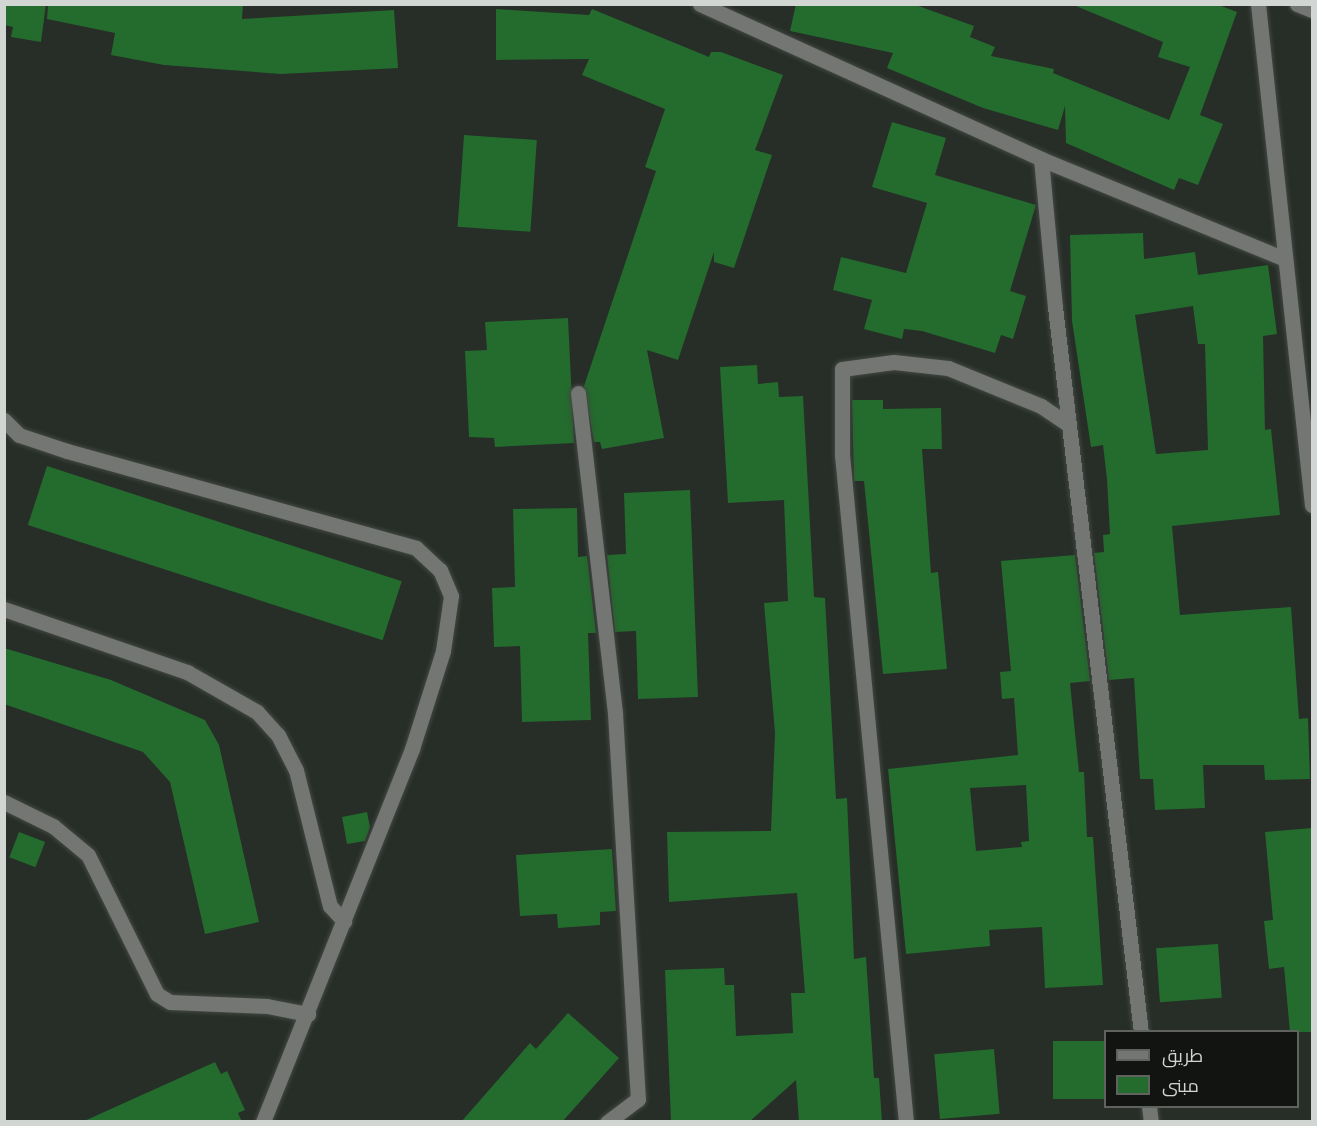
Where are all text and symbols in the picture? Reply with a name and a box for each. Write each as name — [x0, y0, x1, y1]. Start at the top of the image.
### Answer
legend — [1104, 1030, 1299, 1108]
text: طريق — [1162, 1043, 1203, 1067]
text: مبنى — [1162, 1073, 1199, 1097]

